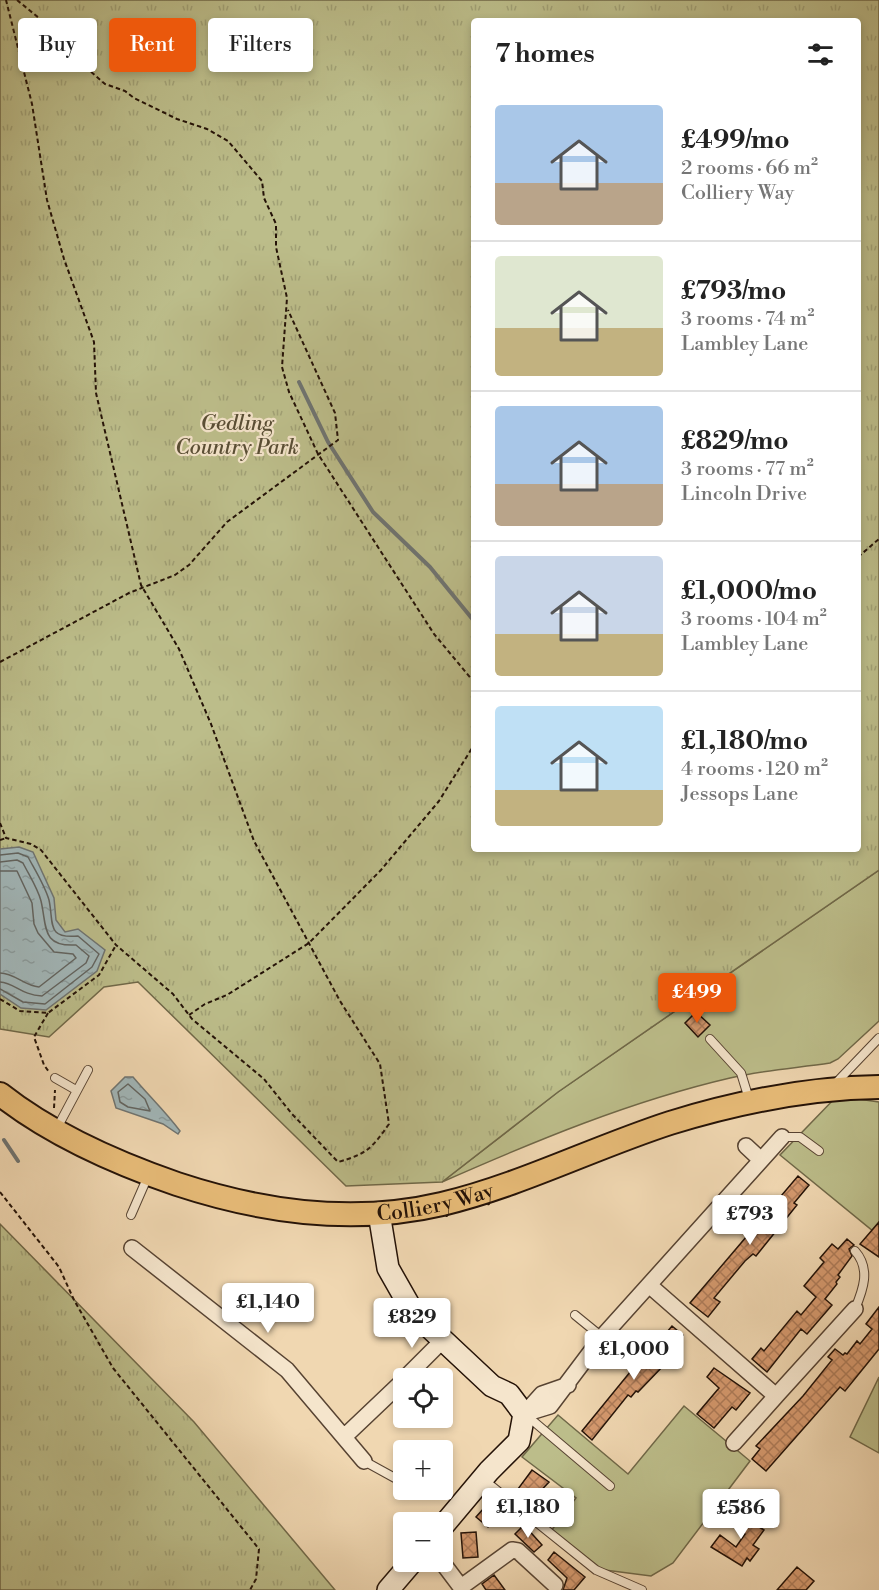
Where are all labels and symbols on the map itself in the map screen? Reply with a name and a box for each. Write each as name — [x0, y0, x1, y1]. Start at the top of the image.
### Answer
park label: Gedling Country Park — [175, 411, 299, 461]
pin: £499 — [661, 973, 733, 1024]
street label: Colliery Way — [376, 1178, 498, 1228]
pin: £793 — [714, 1195, 786, 1246]
pin: £1,140 — [219, 1283, 317, 1334]
pin: £829 — [376, 1298, 448, 1349]
pin: £1,000 — [585, 1330, 683, 1381]
pin: £1,180 — [479, 1488, 577, 1539]
pin: £586 — [705, 1489, 777, 1540]

